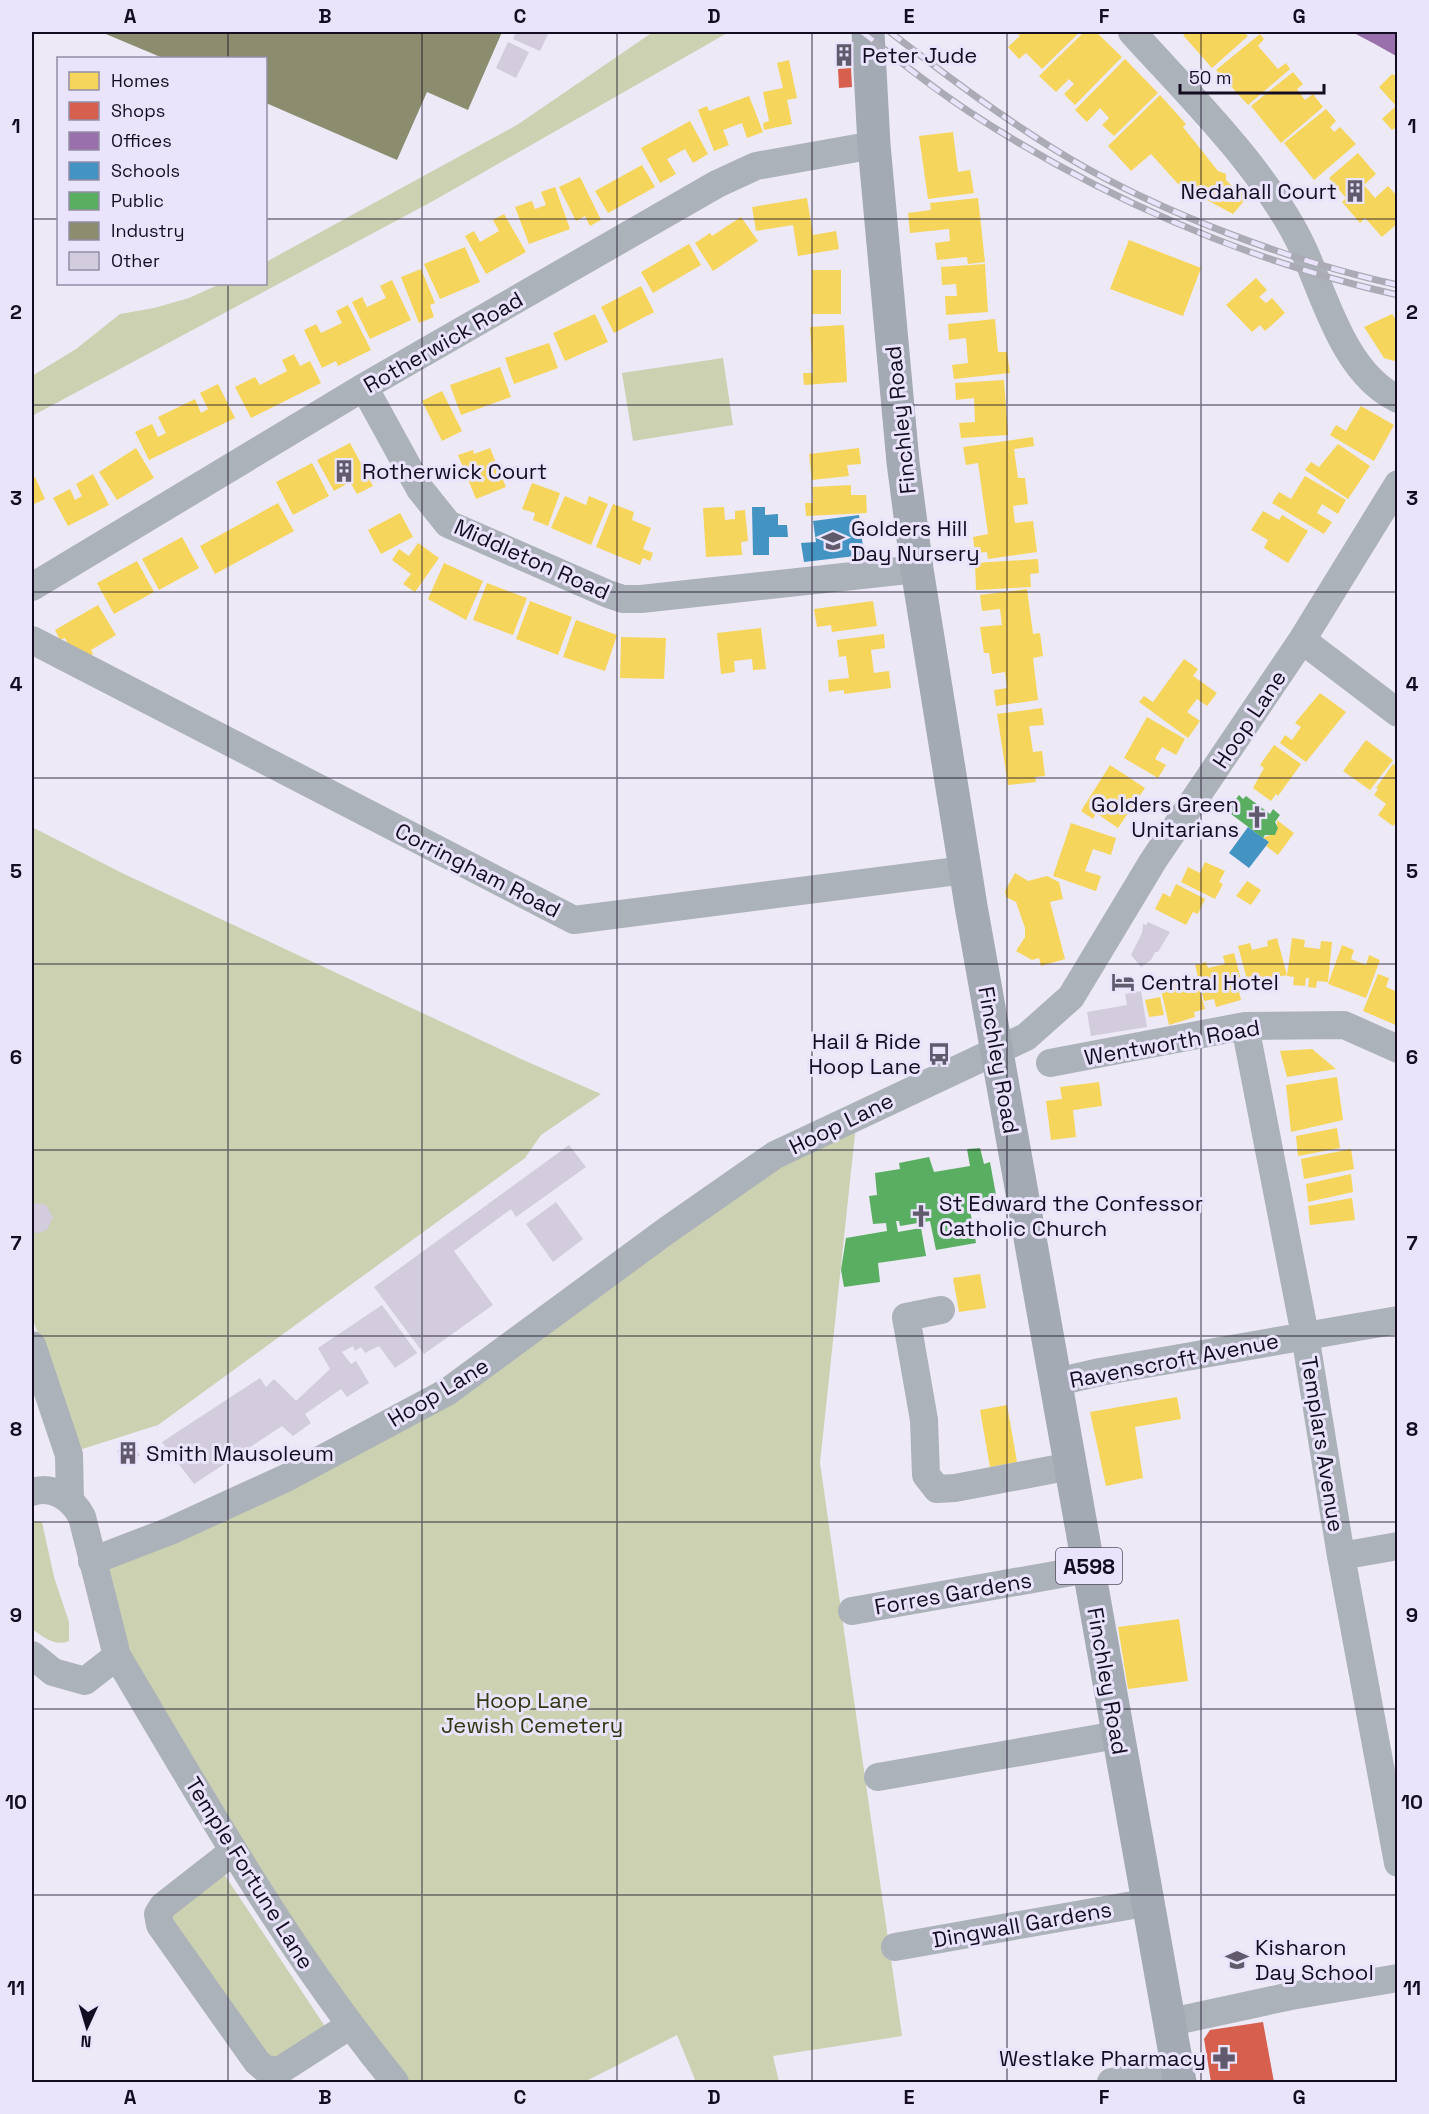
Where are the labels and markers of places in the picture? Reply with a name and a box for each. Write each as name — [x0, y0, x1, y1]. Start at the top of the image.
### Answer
place label: Peter Jude — [862, 41, 977, 69]
building icon: Peter Jude — [831, 42, 857, 68]
place label: Nedahall Court — [1180, 177, 1337, 205]
building icon: Nedahall Court — [1342, 178, 1368, 204]
place label: Rotherwick Court — [362, 457, 547, 485]
building icon: Rotherwick Court — [331, 458, 357, 484]
place label: Golders Hill Day Nursery — [851, 514, 980, 567]
school or university icon: Golders Hill Day Nursery — [820, 528, 846, 554]
place label: Golders Green Unitarians — [1091, 790, 1239, 843]
church icon: Golders Green Unitarians — [1244, 804, 1270, 830]
place label: Central Hotel — [1141, 968, 1279, 996]
hotel icon: Central Hotel — [1110, 969, 1136, 995]
place label: Hail & Ride Hoop Lane — [808, 1027, 921, 1080]
bus stop icon: Hail & Ride Hoop Lane — [926, 1041, 952, 1067]
place label: St Edward the Confessor Catholic Church — [939, 1189, 1203, 1242]
church icon: St Edward the Confessor Catholic Church — [908, 1203, 934, 1229]
place label: Smith Mausoleum — [146, 1439, 334, 1467]
building icon: Smith Mausoleum — [115, 1440, 141, 1466]
place label: Kisharon Day School — [1255, 1933, 1374, 1986]
school or university icon: Kisharon Day School — [1224, 1947, 1250, 1973]
place label: Westlake Pharmacy — [999, 2044, 1206, 2072]
pharmacy icon: Westlake Pharmacy — [1211, 2045, 1237, 2071]

